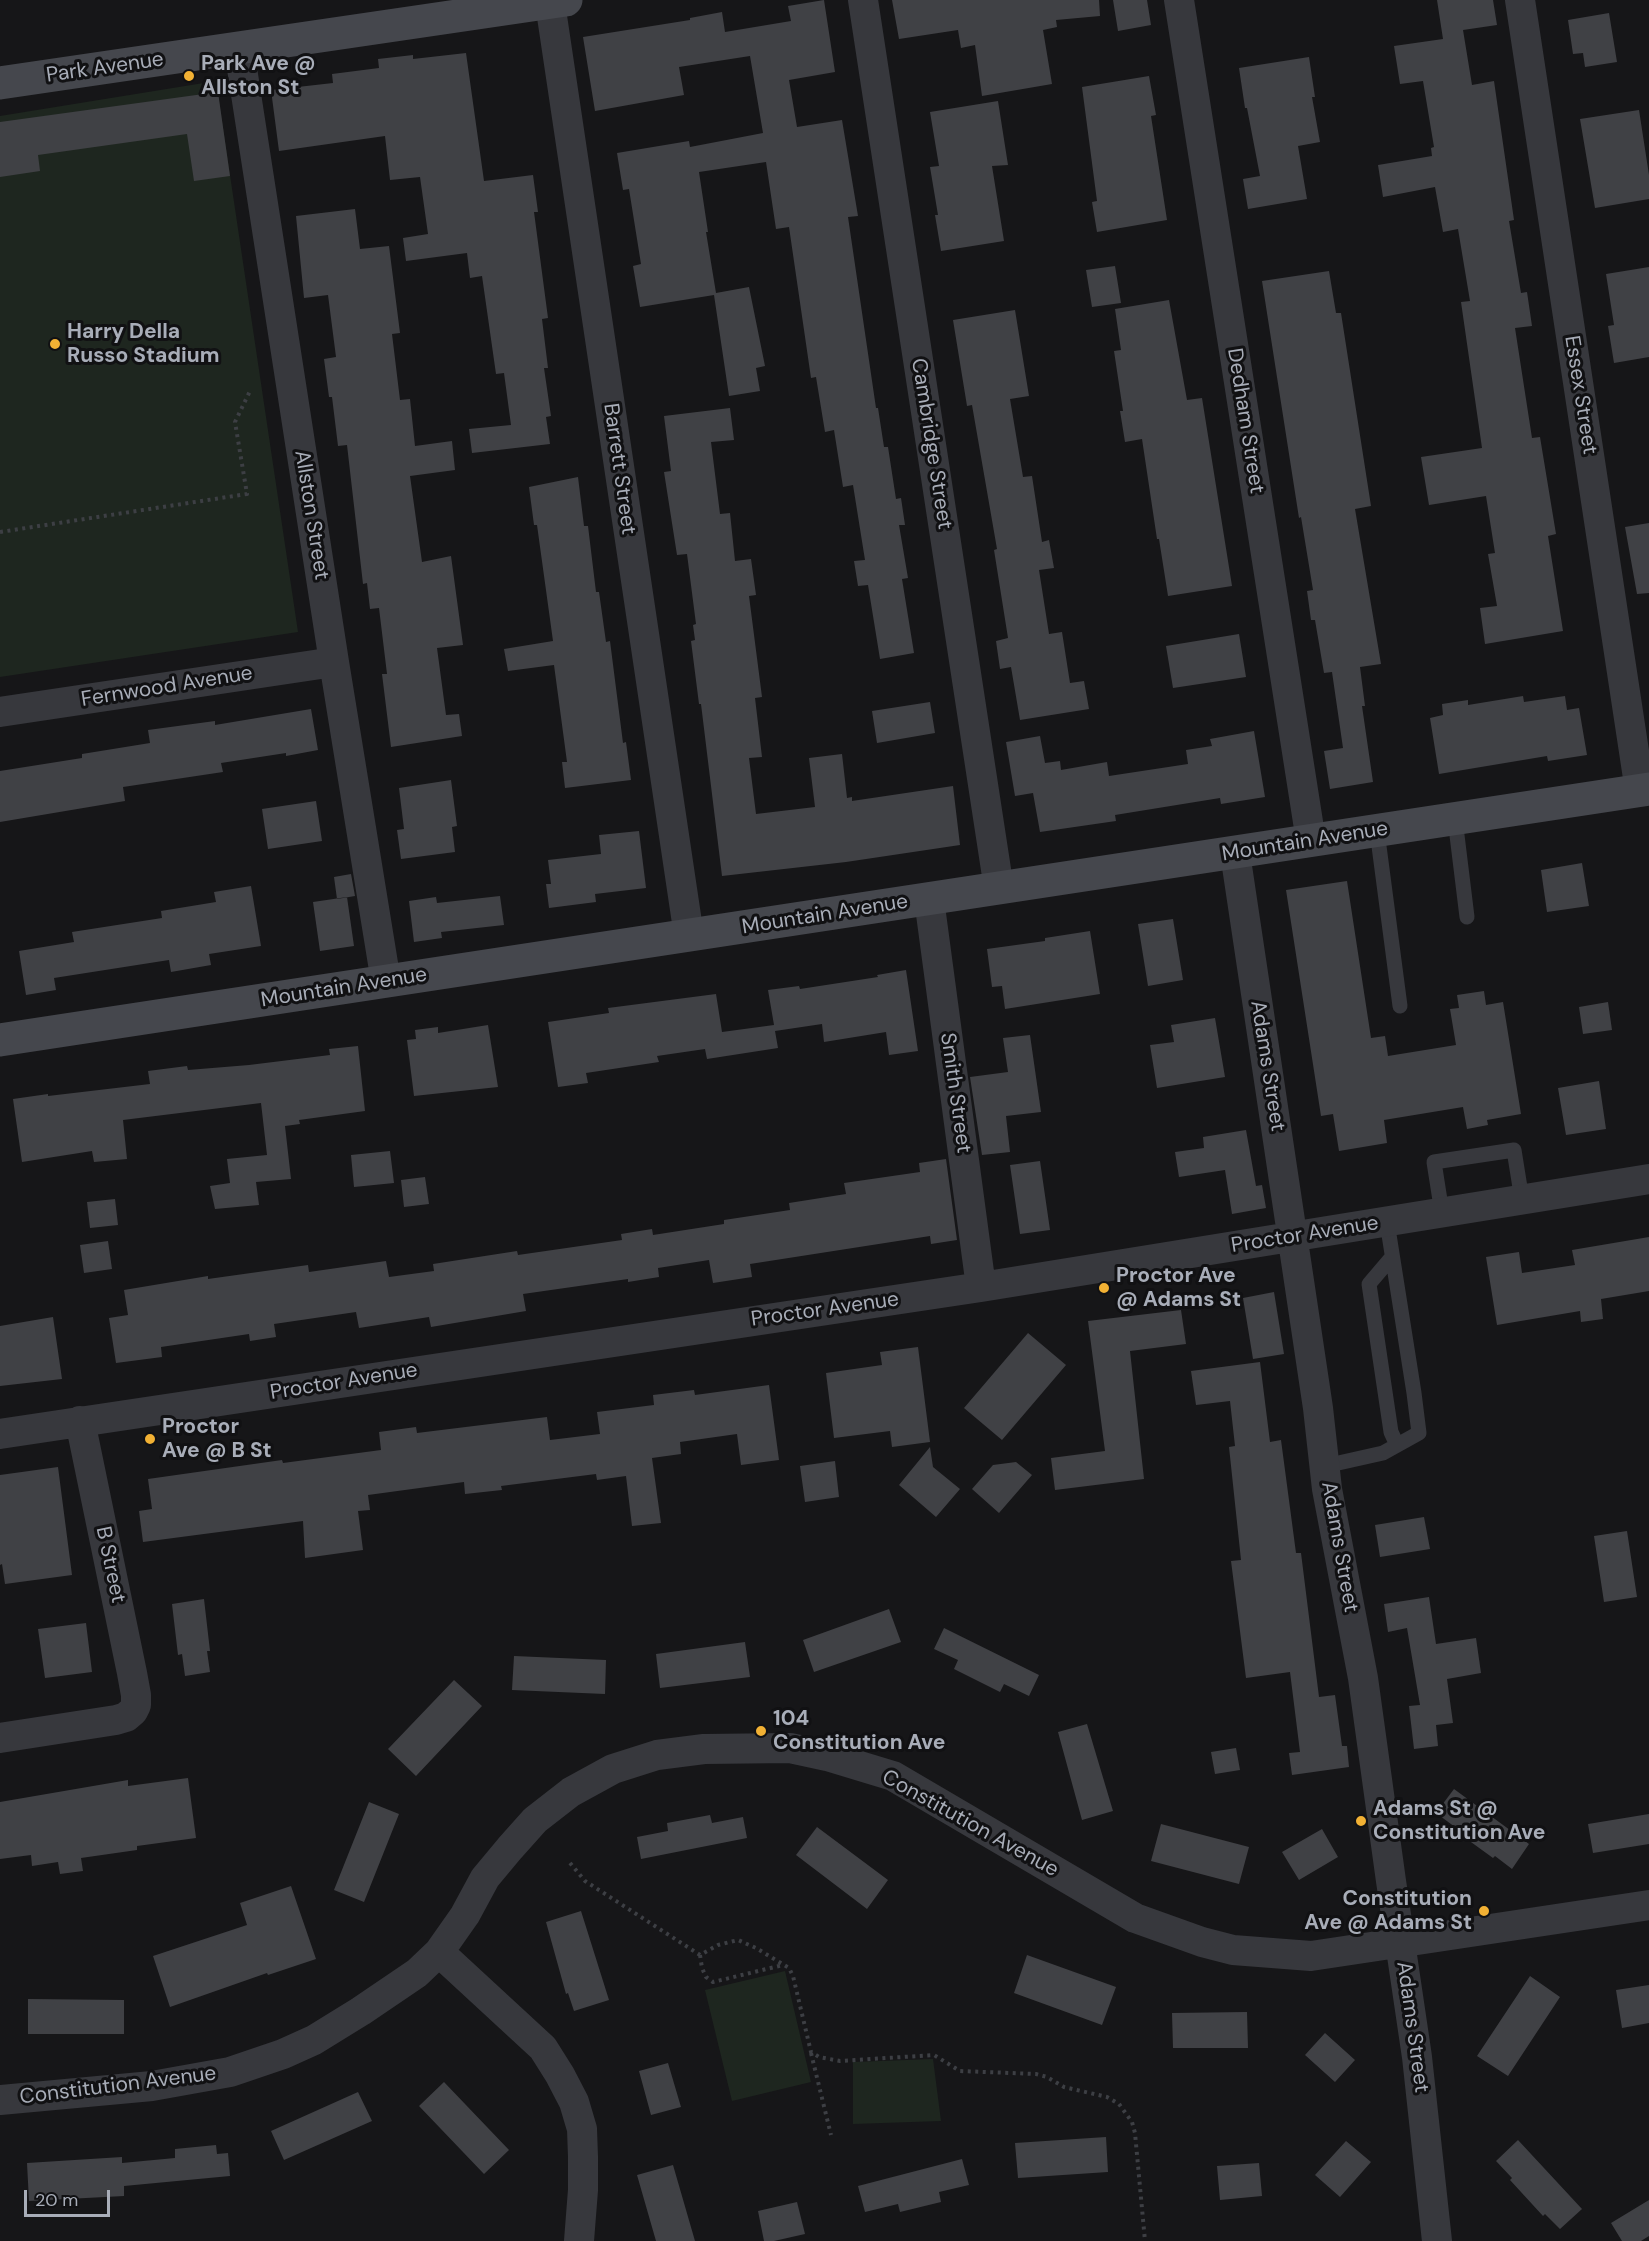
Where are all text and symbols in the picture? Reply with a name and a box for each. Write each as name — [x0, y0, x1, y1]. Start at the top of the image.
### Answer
street label: Park Avenue — [45, 47, 165, 89]
place label: Park Ave @ Allston St — [201, 51, 316, 101]
marker: Park Ave @ Allston St — [182, 69, 196, 83]
place label: Harry Della Russo Stadium — [67, 319, 220, 369]
street label: Essex Street — [1558, 334, 1602, 456]
marker: Harry Della Russo Stadium — [48, 337, 62, 351]
street label: Dedham Street — [1221, 347, 1269, 495]
street label: Cambridge Street — [905, 357, 957, 531]
street label: Barrett Street — [597, 402, 641, 536]
street label: Allston Street — [288, 448, 334, 582]
street label: Fernwood Avenue — [80, 661, 254, 713]
street label: Mountain Avenue — [1220, 816, 1390, 868]
street label: Mountain Avenue — [740, 889, 910, 941]
street label: Mountain Avenue — [259, 962, 429, 1014]
street label: Adams Street — [1244, 999, 1290, 1133]
street label: Smith Street — [934, 1031, 976, 1155]
street label: Proctor Avenue — [1230, 1211, 1380, 1259]
place label: Proctor Ave @ Adams St — [1116, 1263, 1241, 1313]
marker: Proctor Ave @ Adams St — [1097, 1281, 1111, 1295]
street label: Proctor Avenue — [750, 1287, 900, 1333]
street label: Proctor Avenue — [269, 1358, 419, 1406]
place label: Proctor Ave @ B St — [162, 1414, 272, 1464]
marker: Proctor Ave @ B St — [143, 1432, 157, 1446]
street label: Adams Street — [1315, 1480, 1363, 1614]
street label: B Street — [90, 1524, 130, 1606]
place label: 104 Constitution Ave — [773, 1706, 945, 1756]
marker: 104 Constitution Ave — [754, 1724, 768, 1738]
street label: Constitution Avenue — [877, 1765, 1063, 1883]
place label: Adams St @ Constitution Ave — [1373, 1796, 1545, 1846]
marker: Adams St @ Constitution Ave — [1354, 1814, 1368, 1828]
place label: Constitution Ave @ Adams St — [1304, 1886, 1472, 1936]
marker: Constitution Ave @ Adams St — [1477, 1904, 1491, 1918]
street label: Adams Street — [1390, 1960, 1434, 2094]
street label: Constitution Avenue — [18, 2061, 218, 2111]
scale bar — [27, 2178, 112, 2216]
text: 20 m — [35, 2188, 78, 2212]

